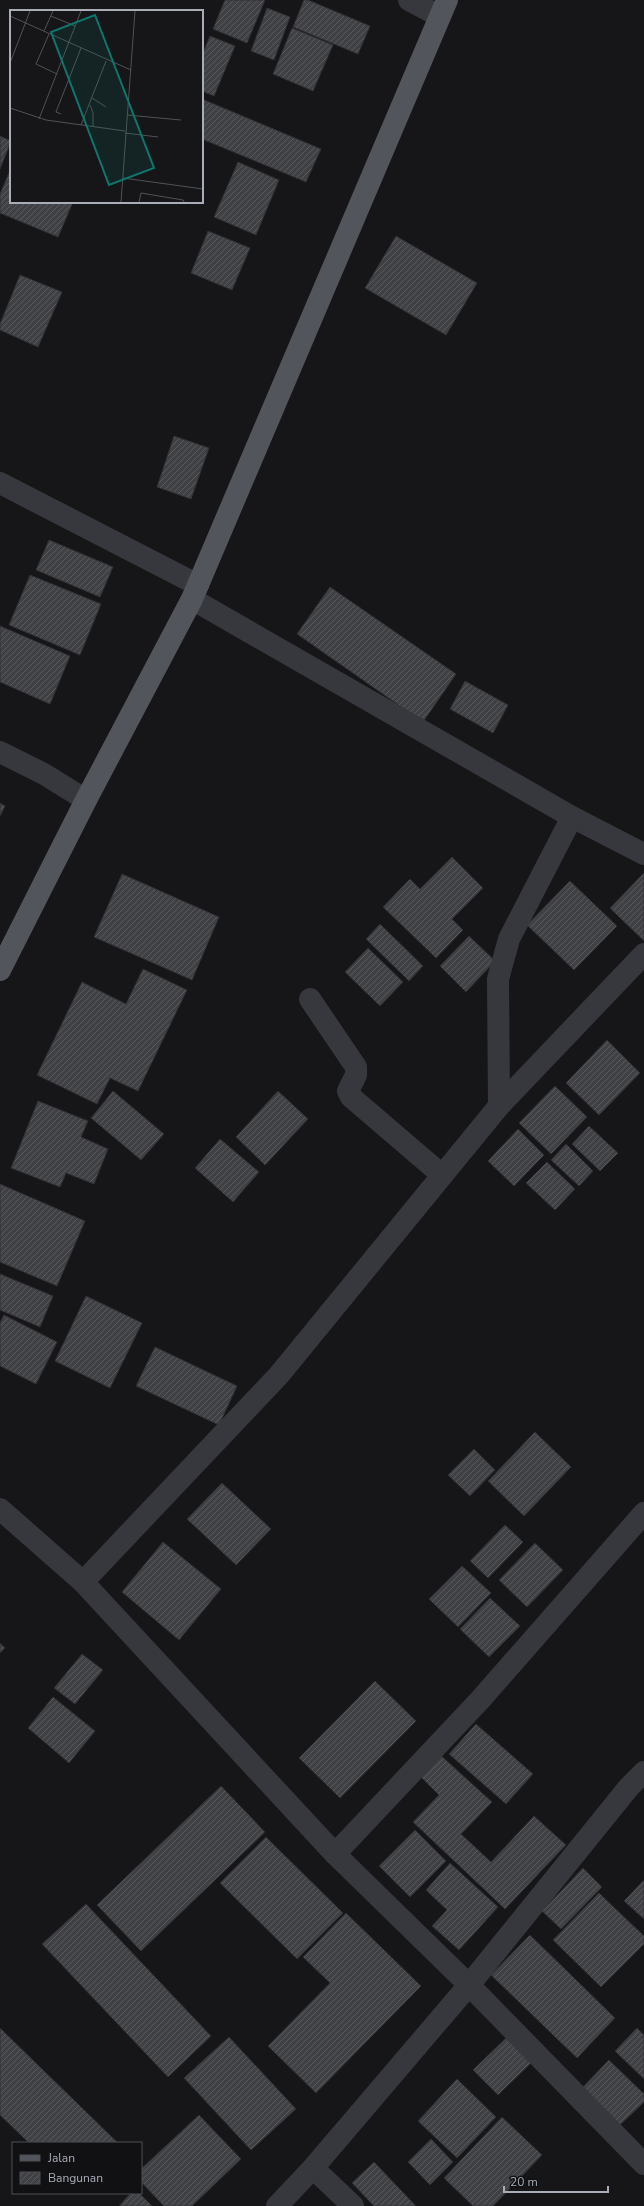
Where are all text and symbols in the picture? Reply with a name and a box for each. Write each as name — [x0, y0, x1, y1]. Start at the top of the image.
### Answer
inset map — [10, 10, 203, 203]
legend — [12, 2142, 142, 2194]
text: Jalan — [47, 2150, 75, 2166]
scale bar — [504, 2168, 608, 2194]
text: Bangunan — [48, 2170, 103, 2186]
text: 20 m — [510, 2174, 538, 2190]

